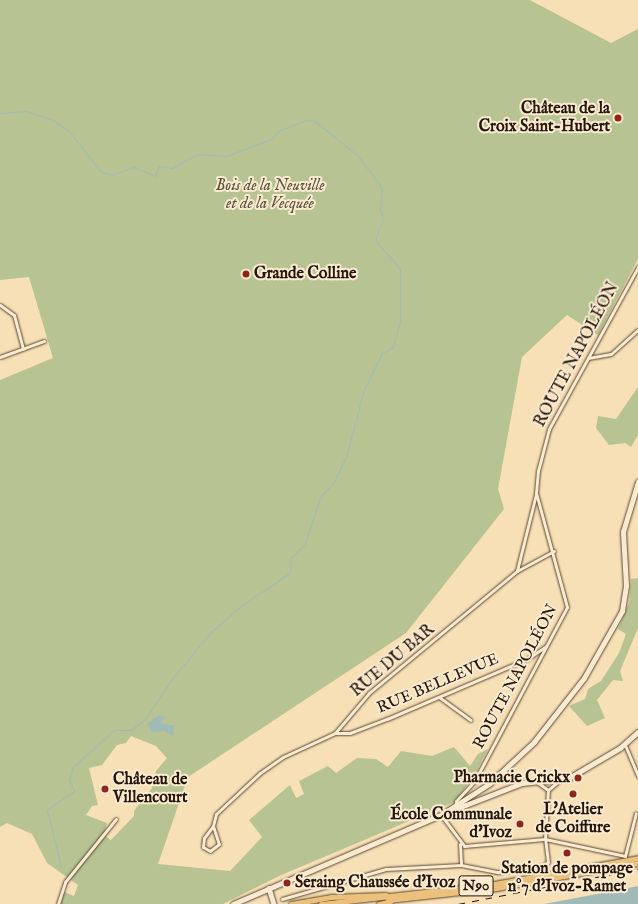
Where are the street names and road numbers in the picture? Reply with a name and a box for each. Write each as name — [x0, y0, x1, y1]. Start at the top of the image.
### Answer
street label: ROUTE NAPOLÉON — [531, 279, 623, 431]
street label: ROUTE NAPOLÉON — [470, 601, 562, 753]
street label: RUE DU BAR — [347, 621, 439, 701]
street label: RUE BELLEVUE — [374, 650, 502, 718]
road number: N90 — [458, 873, 494, 899]

